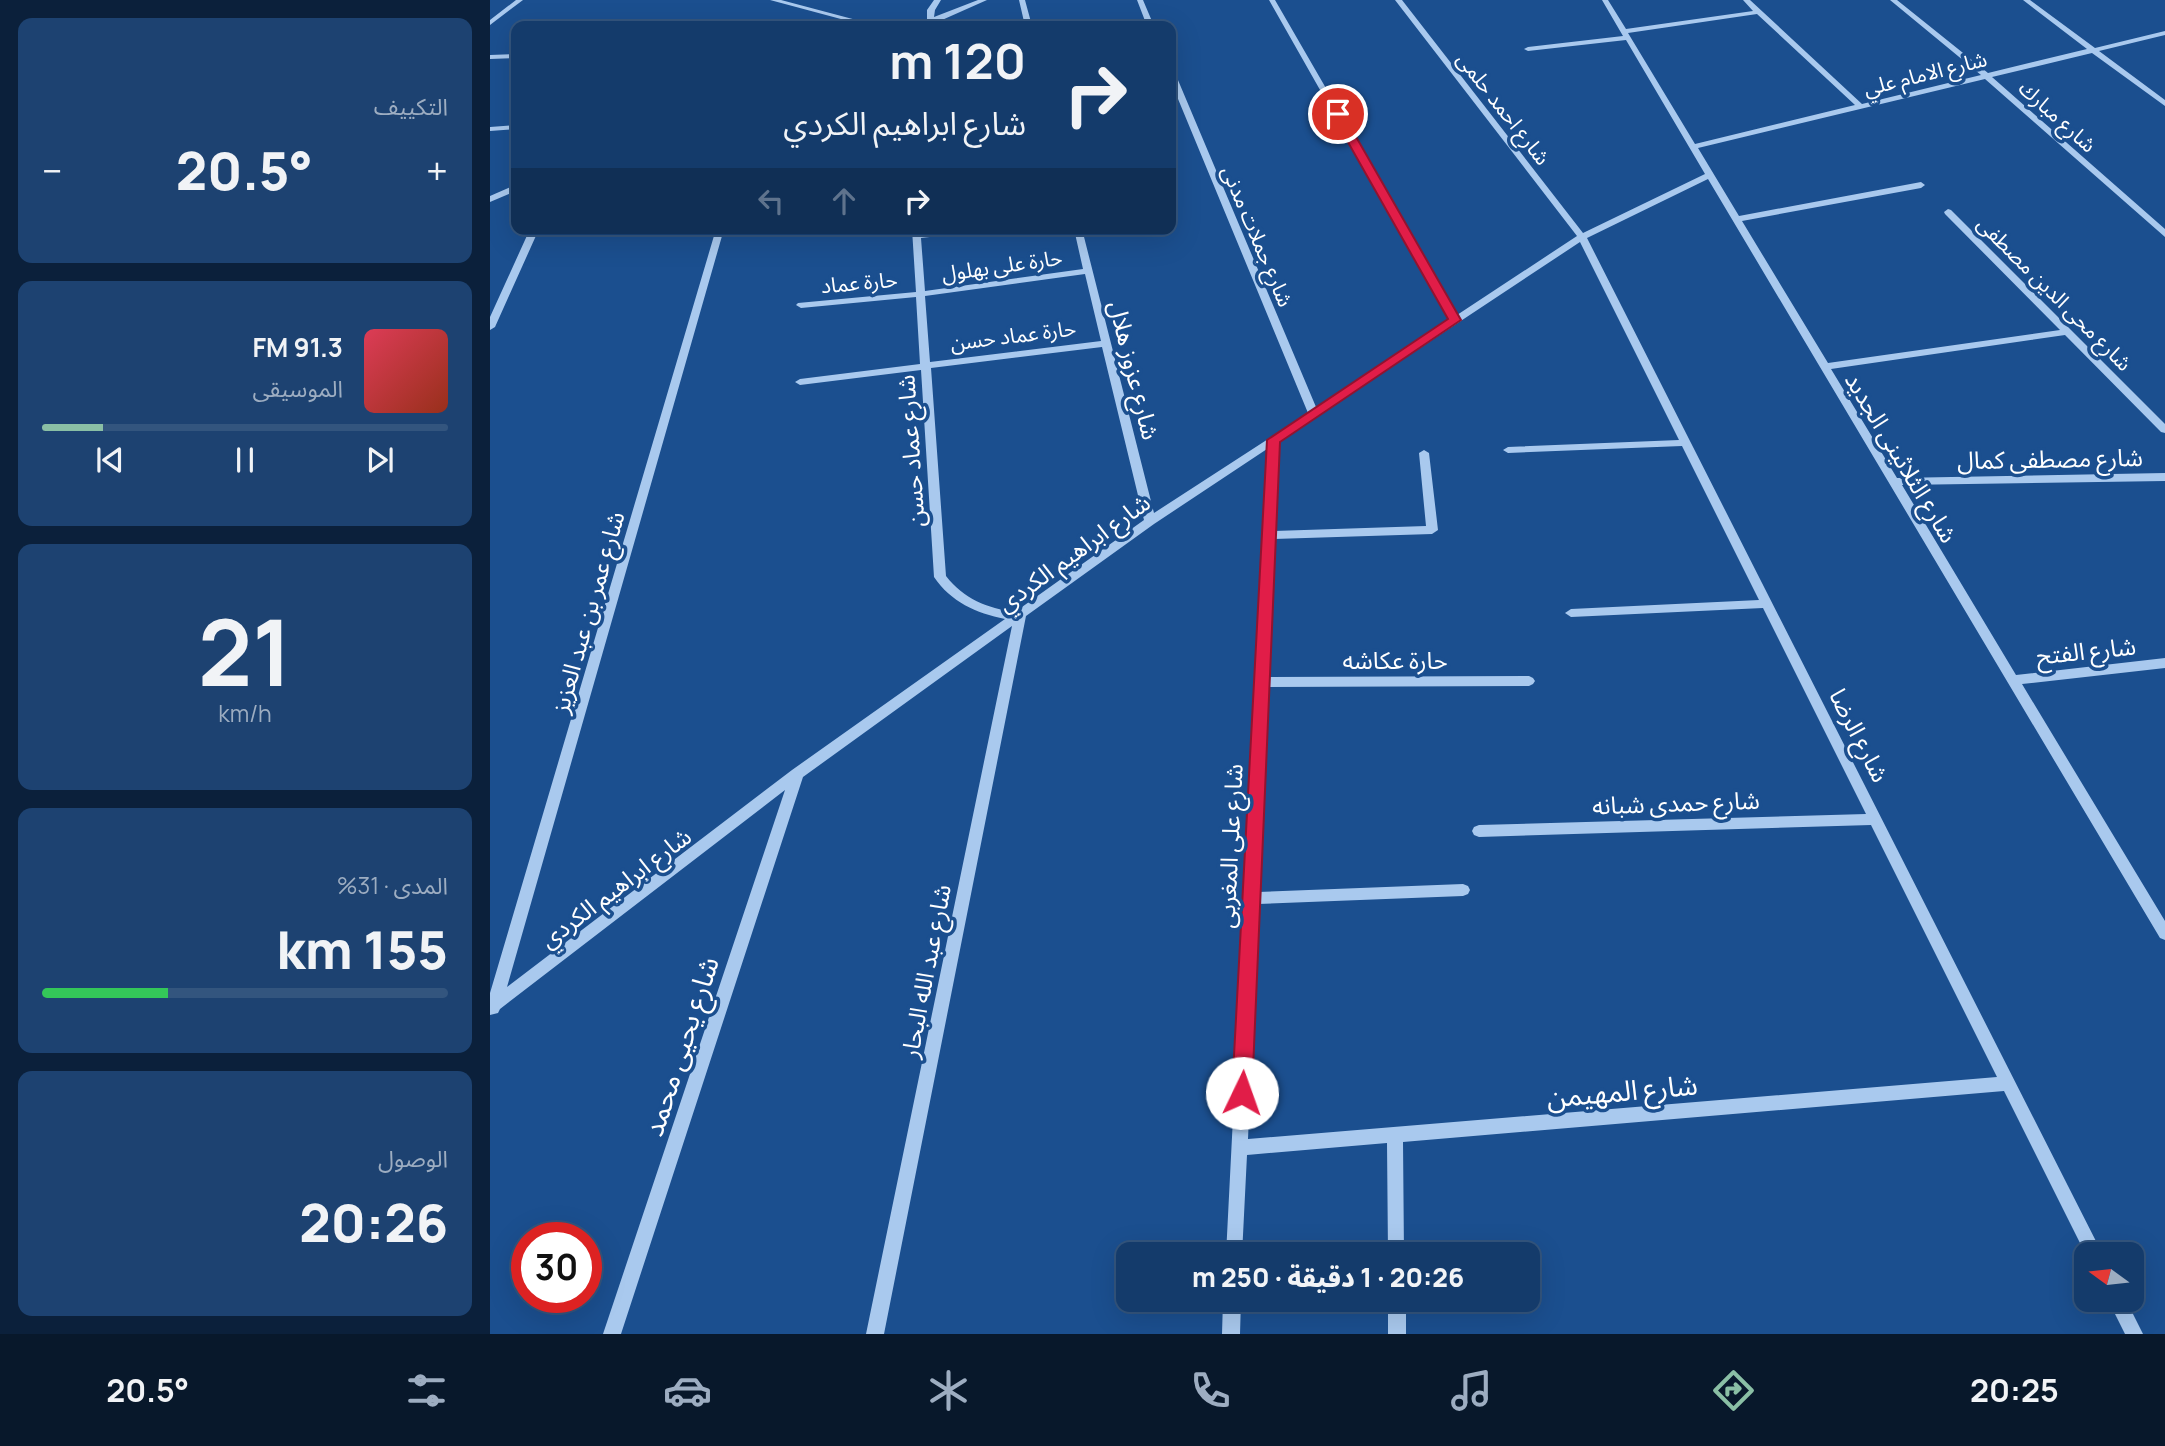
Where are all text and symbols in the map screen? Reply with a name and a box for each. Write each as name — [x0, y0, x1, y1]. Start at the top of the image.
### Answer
text: 120 m — [889, 27, 1026, 94]
street label: شارع الامام علي — [1860, 44, 1990, 105]
street label: شارع احمد حلمى — [1449, 46, 1557, 172]
icon: right — [1050, 49, 1141, 140]
street label: شارع مبارك — [2012, 74, 2103, 160]
pin — [1308, 84, 1368, 144]
text: التكييف — [374, 90, 448, 122]
icon: arrive — [1319, 95, 1357, 133]
text: شارع ابراهيم الكردي — [783, 101, 1026, 145]
text: 20.5° — [176, 135, 313, 206]
text: − — [42, 144, 63, 196]
text: + — [426, 144, 448, 196]
street label: شارع جملات مدنى — [1214, 161, 1300, 312]
icon: left — [752, 182, 790, 220]
icon: ahead — [825, 182, 863, 220]
icon: right — [898, 182, 936, 220]
street label: شارع محى الدين مصطفى — [1970, 209, 2139, 378]
street label: حارة على بهلول — [940, 243, 1064, 287]
street label: حارة عماد — [819, 265, 899, 299]
street label: شارع عزوز هلال — [1100, 297, 1168, 444]
street label: حارة عماد حسن — [948, 313, 1078, 357]
text: 91.3 FM — [252, 329, 343, 365]
street label: شارع الثلاثينى الجديد — [1836, 366, 1966, 550]
text: الموسيقى — [252, 372, 343, 404]
street label: شارع عماد حسن — [888, 373, 934, 528]
street label: شارع مصطفى كمال — [1957, 440, 2143, 478]
icon: previous — [91, 441, 129, 479]
icon: pause — [226, 441, 264, 479]
icon: next — [361, 441, 399, 479]
street label: شارع ابراهيم الكردي — [990, 485, 1158, 622]
street label: شارع عمر بن عبد العزيز — [542, 507, 634, 718]
text: 21 — [198, 589, 292, 713]
street label: شارع الفتح — [2035, 628, 2138, 674]
street label: حارة عكاشه — [1342, 643, 1448, 676]
street label: شارع الرضا — [1821, 683, 1898, 788]
text: km/h — [218, 697, 272, 729]
street label: شارع على المغربى — [1208, 763, 1252, 929]
street label: شارع حمدى شبانه — [1592, 783, 1760, 823]
street label: شارع ابراهيم الكردي — [532, 819, 700, 958]
text: المدى · 31% — [337, 869, 448, 901]
street label: شارع عبد الله البحار — [892, 881, 960, 1062]
text: 155 km — [276, 914, 448, 985]
street label: شارع يحيى محمد — [633, 951, 730, 1142]
position arrow — [1205, 1056, 1279, 1130]
street label: شارع المهيمن — [1545, 1064, 1699, 1119]
text: الوصول — [378, 1142, 448, 1174]
text: 20:26 — [299, 1187, 448, 1258]
speed limit sign: 30 — [511, 1222, 602, 1313]
north arrow — [2074, 1242, 2144, 1312]
map controls — [2074, 1242, 2144, 1312]
text: 20:26 · 1 دقيقة · 250 m — [1192, 1259, 1464, 1295]
icon: filters — [402, 1366, 451, 1415]
icon: car — [663, 1366, 712, 1415]
icon: climate — [924, 1366, 973, 1415]
icon: phone — [1186, 1366, 1235, 1415]
icon: music — [1447, 1366, 1496, 1415]
icon: directions — [1709, 1366, 1758, 1415]
text: 20.5° — [106, 1368, 189, 1412]
text: 20:25 — [1970, 1368, 2059, 1412]

